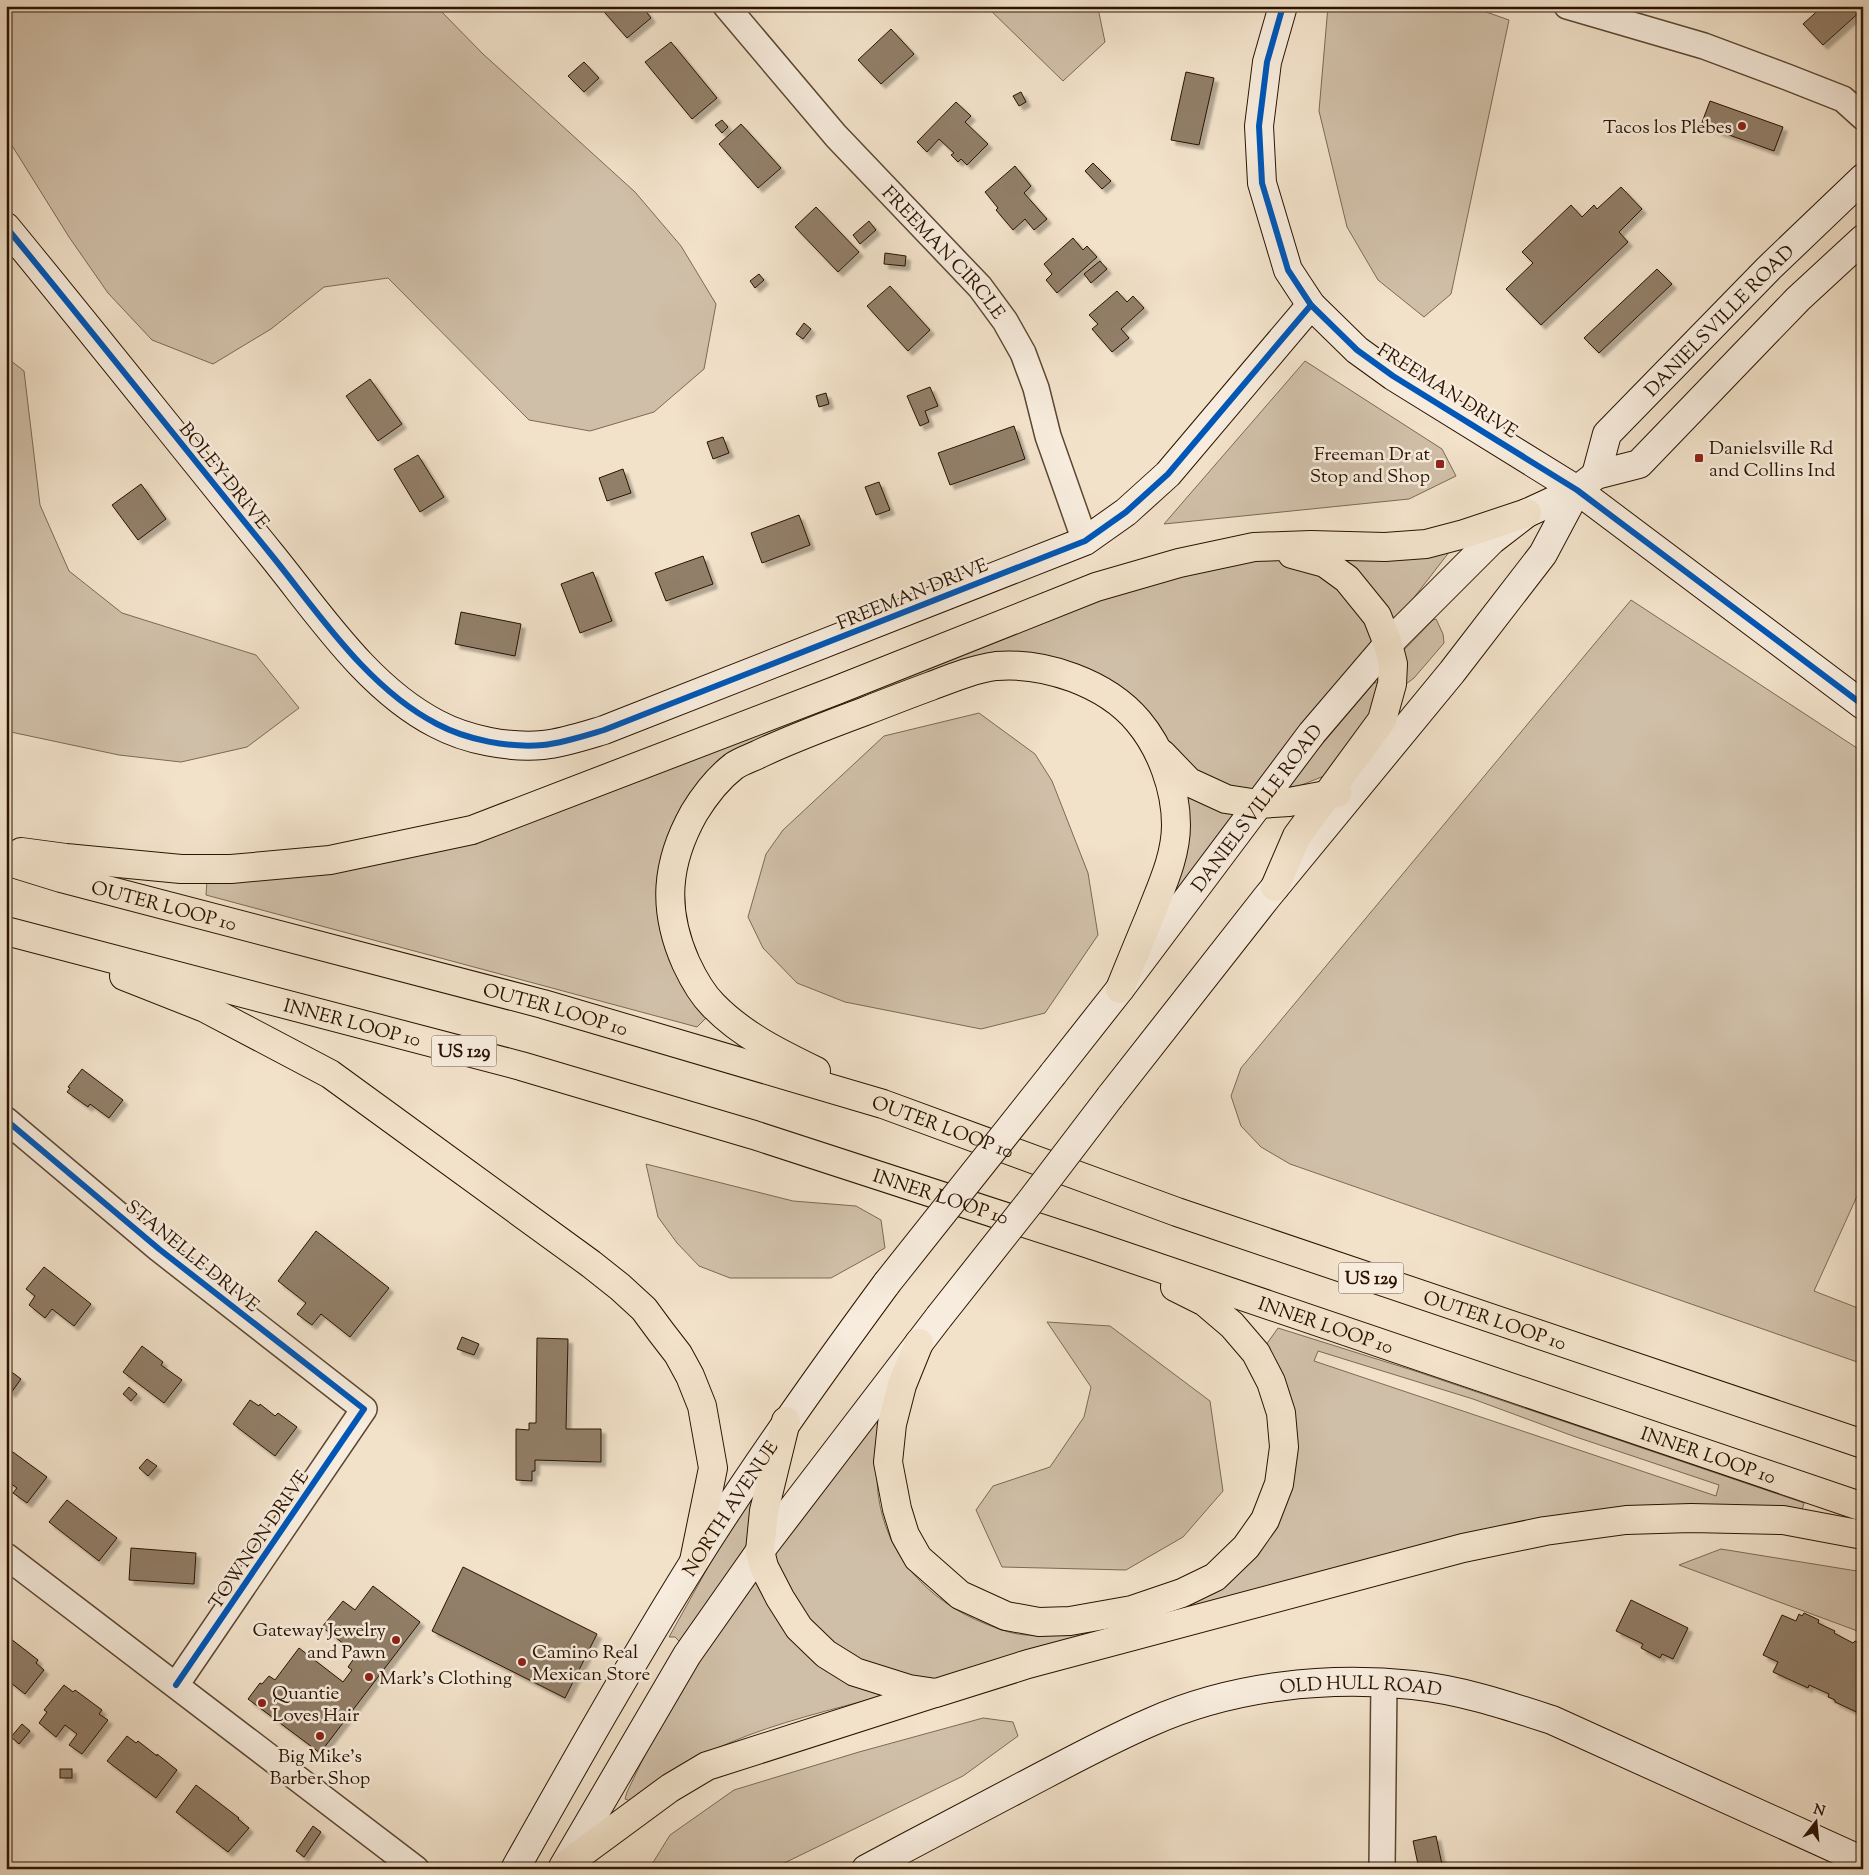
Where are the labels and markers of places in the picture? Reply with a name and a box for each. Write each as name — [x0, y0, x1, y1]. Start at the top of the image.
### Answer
place label: Tacos los Plebes — [1603, 115, 1732, 142]
marker: Tacos los Plebes — [1736, 120, 1748, 132]
place label: Danielsville Rd and Collins Ind — [1709, 436, 1836, 485]
place label: Freeman Dr at Stop and Shop — [1310, 442, 1431, 491]
marker: Danielsville Rd and Collins Ind — [1693, 452, 1705, 464]
marker: Freeman Dr at Stop and Shop — [1434, 458, 1446, 470]
place label: Gateway Jewelry and Pawn — [252, 1618, 387, 1667]
marker: Gateway Jewelry and Pawn — [390, 1634, 402, 1646]
place label: Camino Real Mexican Store — [532, 1640, 651, 1689]
marker: Camino Real Mexican Store — [516, 1656, 528, 1668]
place label: Mark's Clothing — [379, 1666, 512, 1693]
marker: Mark's Clothing — [363, 1671, 375, 1683]
place label: Quantie Loves Hair — [272, 1681, 359, 1730]
marker: Quantie Loves Hair — [256, 1697, 268, 1709]
marker: Big Mike's Barber Shop — [314, 1730, 326, 1742]
place label: Big Mike's Barber Shop — [270, 1744, 370, 1793]

